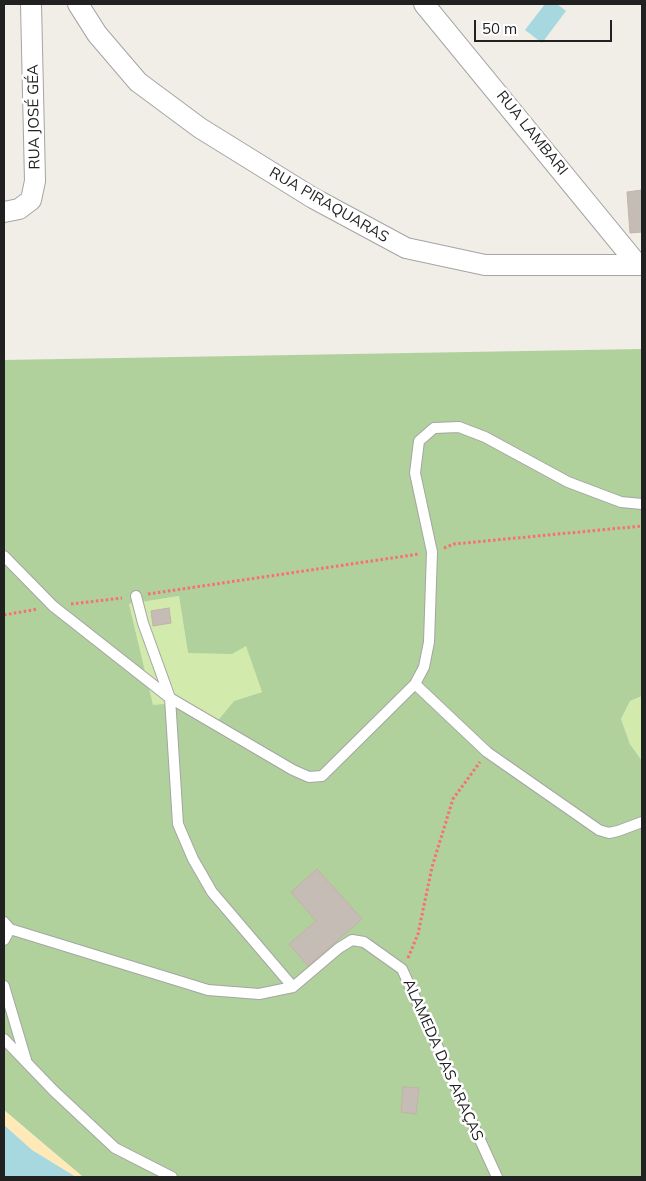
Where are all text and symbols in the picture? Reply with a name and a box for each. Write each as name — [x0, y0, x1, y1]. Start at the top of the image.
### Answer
scale bar — [476, 10, 614, 42]
text: 50 m — [482, 19, 517, 38]
street label: RUA JOSÉ GÉA — [24, 64, 44, 170]
street label: RUA LAMBARI — [492, 87, 572, 179]
street label: RUA PIRAQUARAS — [266, 163, 392, 247]
street label: ALAMEDA DAS ARAÇAS — [399, 976, 487, 1144]

